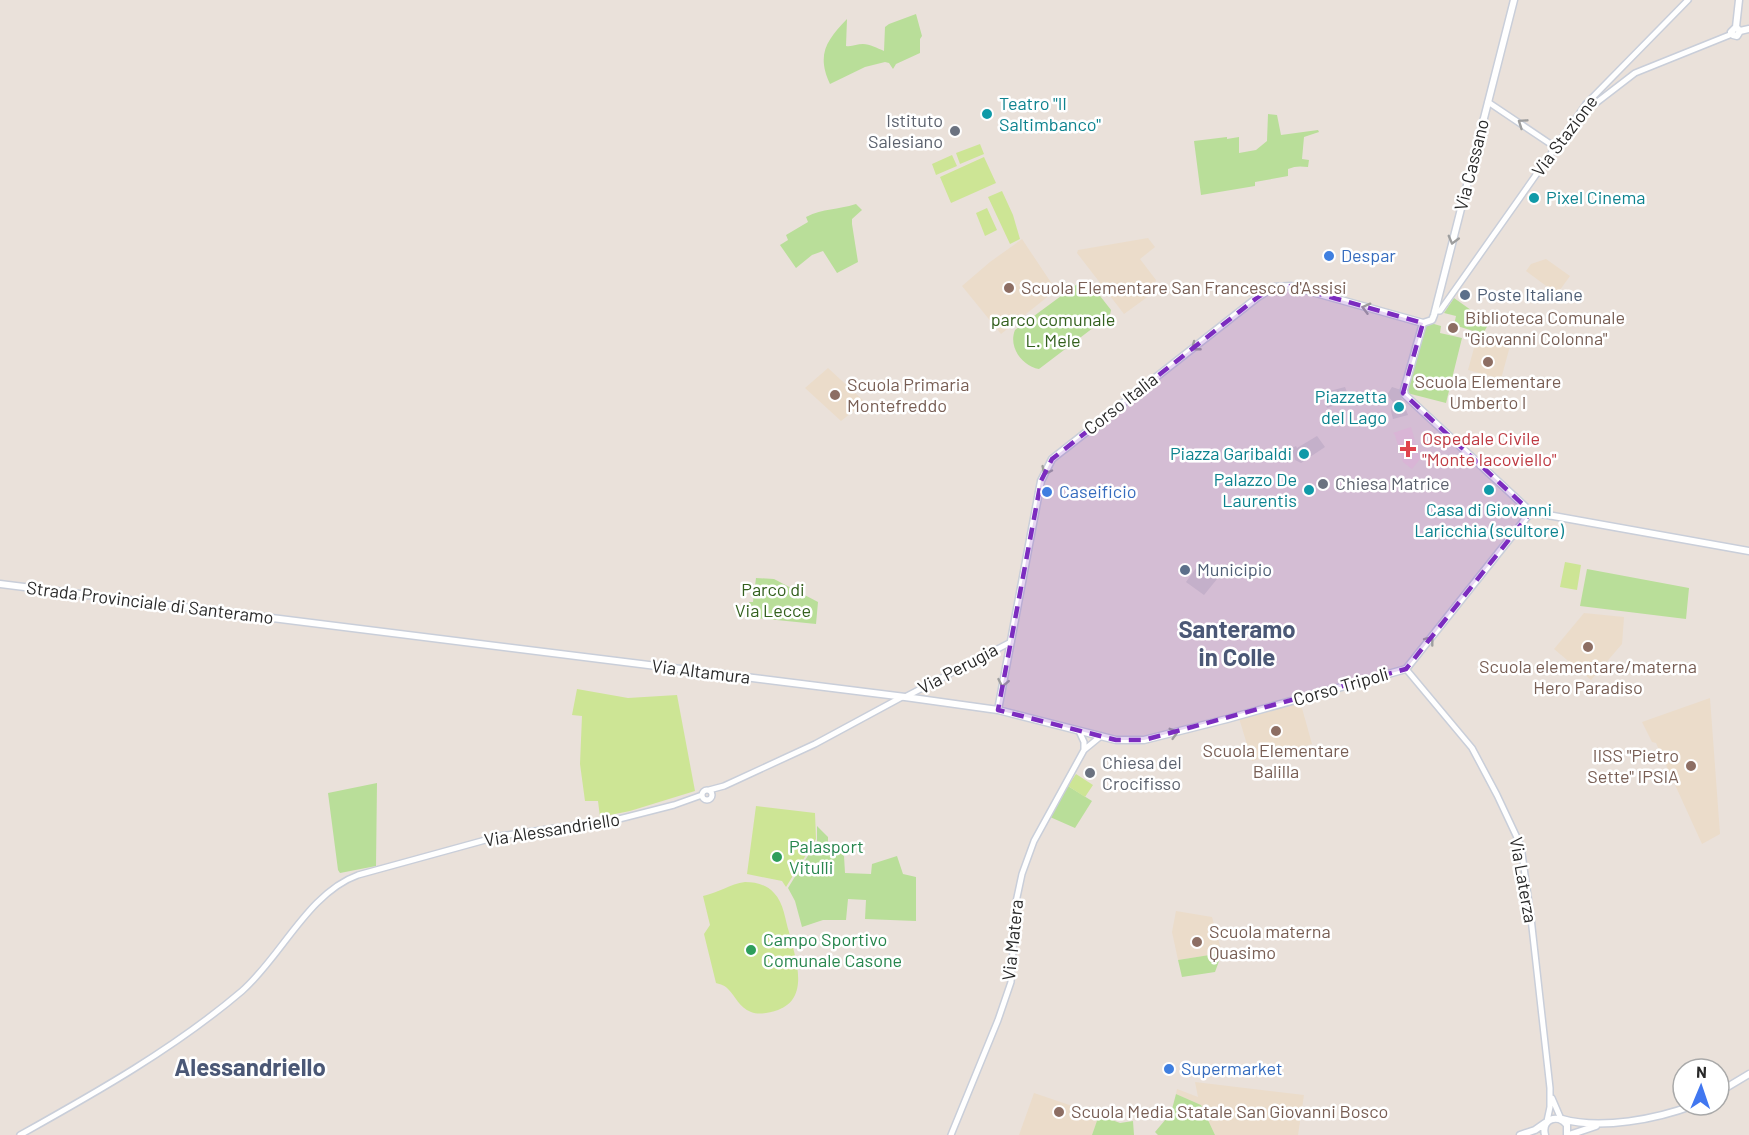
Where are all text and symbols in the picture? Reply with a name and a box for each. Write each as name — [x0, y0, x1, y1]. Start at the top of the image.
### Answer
street label: Via Stazione — [1527, 91, 1602, 180]
place label: Teatro "Il Saltimbanco" — [999, 92, 1101, 135]
marker: Teatro "Il Saltimbanco" — [980, 107, 994, 121]
place label: Istituto Salesiano — [868, 109, 943, 152]
street label: Via Cassano — [1449, 117, 1493, 213]
one-way arrow — [1518, 120, 1529, 131]
marker: Istituto Salesiano — [948, 124, 962, 138]
place label: Pixel Cinema — [1546, 186, 1646, 208]
marker: Pixel Cinema — [1527, 191, 1541, 205]
one-way arrow — [1447, 235, 1460, 245]
place label: Despar — [1341, 244, 1396, 266]
marker: Despar — [1322, 249, 1336, 263]
place label: Scuola Elementare San Francesco d'Assisi — [1021, 276, 1347, 298]
marker: Scuola Elementare San Francesco d'Assisi — [1002, 281, 1016, 295]
place label: Poste Italiane — [1477, 283, 1583, 305]
marker: Poste Italiane — [1458, 288, 1472, 302]
one-way arrow — [1361, 302, 1371, 315]
place label: Biblioteca Comunale "Giovanni Colonna" — [1465, 306, 1625, 349]
park label: parco comunale L. Mele — [991, 308, 1115, 351]
marker: Biblioteca Comunale "Giovanni Colonna" — [1446, 321, 1460, 335]
one-way arrow — [1190, 340, 1201, 351]
marker: Scuola Elementare Umberto I — [1481, 355, 1495, 369]
street label: Corso Italia — [1079, 368, 1162, 439]
place label: Scuola Elementare Umberto I — [1415, 370, 1561, 413]
place label: Scuola Primaria Montefreddo — [847, 373, 970, 416]
place label: Piazzetta del Lago — [1315, 385, 1387, 428]
marker: Scuola Primaria Montefreddo — [828, 388, 842, 402]
marker: Piazzetta del Lago — [1392, 400, 1406, 414]
place label: Ospedale Civile "Monte Iacoviello" — [1422, 427, 1557, 470]
marker: Ospedale Civile "Monte Iacoviello" — [1399, 440, 1417, 458]
place label: Piazza Garibaldi — [1170, 442, 1292, 464]
marker: Piazza Garibaldi — [1297, 447, 1311, 461]
one-way arrow — [1041, 465, 1053, 476]
place label: Palazzo De Laurentis — [1214, 468, 1297, 511]
place label: Chiesa Matrice — [1335, 472, 1450, 494]
marker: Chiesa Matrice — [1316, 477, 1330, 491]
place label: Caseificio — [1059, 480, 1137, 502]
marker: Palazzo De Laurentis — [1302, 483, 1316, 497]
marker: Casa di Giovanni Laricchia (scultore) — [1482, 483, 1496, 497]
marker: Caseificio — [1040, 485, 1054, 499]
place label: Casa di Giovanni Laricchia (scultore) — [1414, 498, 1564, 541]
place label: Municipio — [1197, 558, 1272, 580]
marker: Municipio — [1178, 563, 1192, 577]
street label: Strada Provinciale di Santeramo — [25, 576, 275, 628]
park label: Parco di Via Lecce — [735, 578, 811, 621]
district label: Santeramo in Colle — [1178, 614, 1296, 671]
one-way arrow — [1422, 635, 1433, 646]
street label: Via Perugia — [914, 638, 1001, 698]
marker: Scuola elementare/materna Hero Paradiso — [1581, 640, 1595, 654]
street label: Via Altamura — [651, 654, 752, 688]
place label: Scuola elementare/materna Hero Paradiso — [1479, 655, 1697, 698]
street label: Corso Tripoli — [1291, 662, 1391, 710]
one-way arrow — [997, 677, 1010, 687]
marker: Scuola Elementare Balilla — [1269, 724, 1283, 738]
one-way arrow — [1168, 728, 1179, 740]
place label: Scuola Elementare Balilla — [1203, 739, 1349, 782]
place label: IISS "Pietro Sette" IPSIA — [1587, 744, 1679, 787]
place label: Chiesa del Crocifisso — [1102, 751, 1182, 794]
marker: IISS "Pietro Sette" IPSIA — [1684, 759, 1698, 773]
marker: Chiesa del Crocifisso — [1083, 766, 1097, 780]
street label: Via Alessandriello — [482, 807, 621, 851]
place label: Palasport Vitulli — [789, 835, 864, 878]
street label: Via Laterza — [1506, 835, 1542, 925]
marker: Palasport Vitulli — [770, 850, 784, 864]
street label: Via Matera — [997, 898, 1027, 982]
place label: Scuola materna Quasimo — [1209, 920, 1331, 963]
place label: Campo Sportivo Comunale Casone — [763, 928, 902, 971]
marker: Scuola materna Quasimo — [1190, 935, 1204, 949]
marker: Campo Sportivo Comunale Casone — [744, 943, 758, 957]
district label: Alessandriello — [174, 1052, 326, 1081]
place label: Supermarket — [1181, 1057, 1282, 1079]
north arrow — [1671, 1057, 1731, 1117]
marker: Supermarket — [1162, 1062, 1176, 1076]
text: N — [1696, 1062, 1707, 1081]
place label: Scuola Media Statale San Giovanni Bosco — [1071, 1100, 1388, 1122]
marker: Scuola Media Statale San Giovanni Bosco — [1052, 1105, 1066, 1119]

